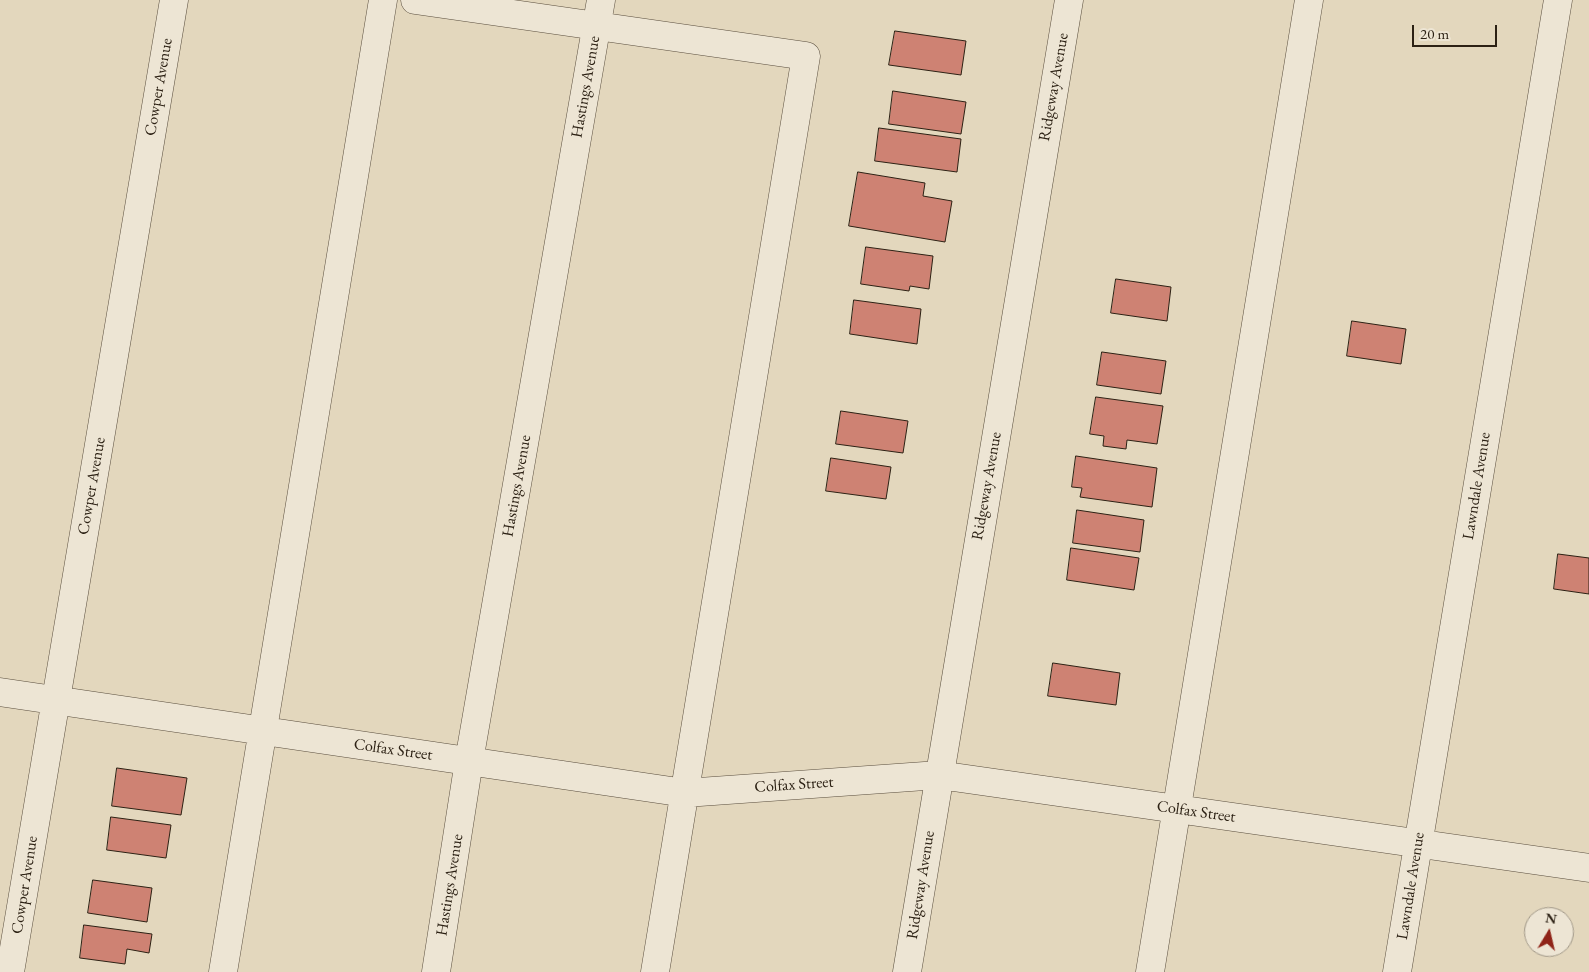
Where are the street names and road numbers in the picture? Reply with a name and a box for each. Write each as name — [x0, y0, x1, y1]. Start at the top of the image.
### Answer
street label: Ridgeway Avenue — [1035, 31, 1073, 143]
street label: Hastings Avenue — [568, 35, 604, 139]
street label: Cowper Avenue — [141, 37, 177, 137]
street label: Ridgeway Avenue — [968, 430, 1006, 542]
street label: Lawndale Avenue — [1459, 431, 1495, 541]
street label: Hastings Avenue — [499, 434, 535, 538]
street label: Cowper Avenue — [74, 436, 110, 536]
street label: Colfax Street — [352, 735, 434, 765]
street label: Colfax Street — [754, 773, 834, 797]
street label: Colfax Street — [1155, 797, 1237, 827]
street label: Ridgeway Avenue — [903, 829, 939, 941]
street label: Lawndale Avenue — [1393, 831, 1429, 941]
street label: Hastings Avenue — [432, 833, 468, 937]
street label: Cowper Avenue — [8, 835, 42, 935]

